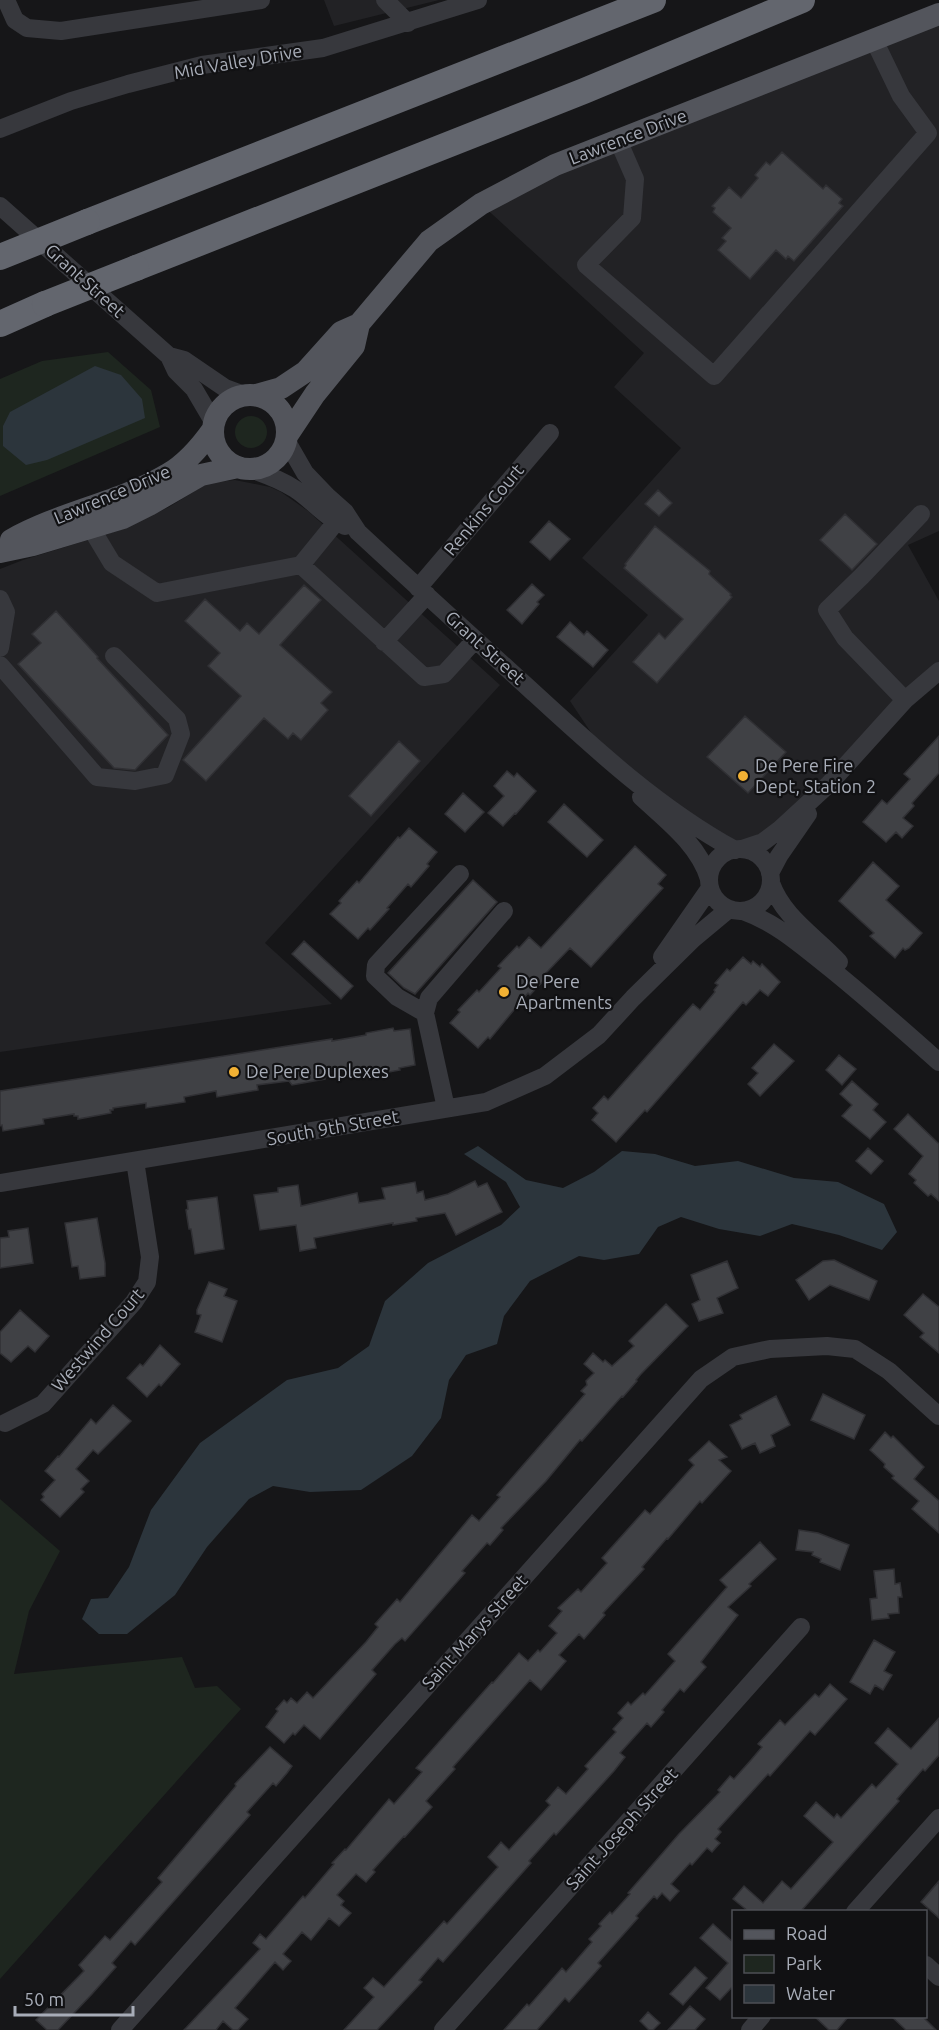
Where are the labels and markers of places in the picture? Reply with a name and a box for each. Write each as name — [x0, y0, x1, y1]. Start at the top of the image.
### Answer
place label: De Pere Fire Dept, Station 2 — [755, 755, 876, 796]
marker: De Pere Fire Dept, Station 2 — [736, 769, 750, 783]
place label: De Pere Apartments — [516, 971, 612, 1012]
marker: De Pere Apartments — [497, 985, 511, 999]
place label: De Pere Duplexes — [246, 1061, 389, 1081]
marker: De Pere Duplexes — [227, 1065, 241, 1079]

